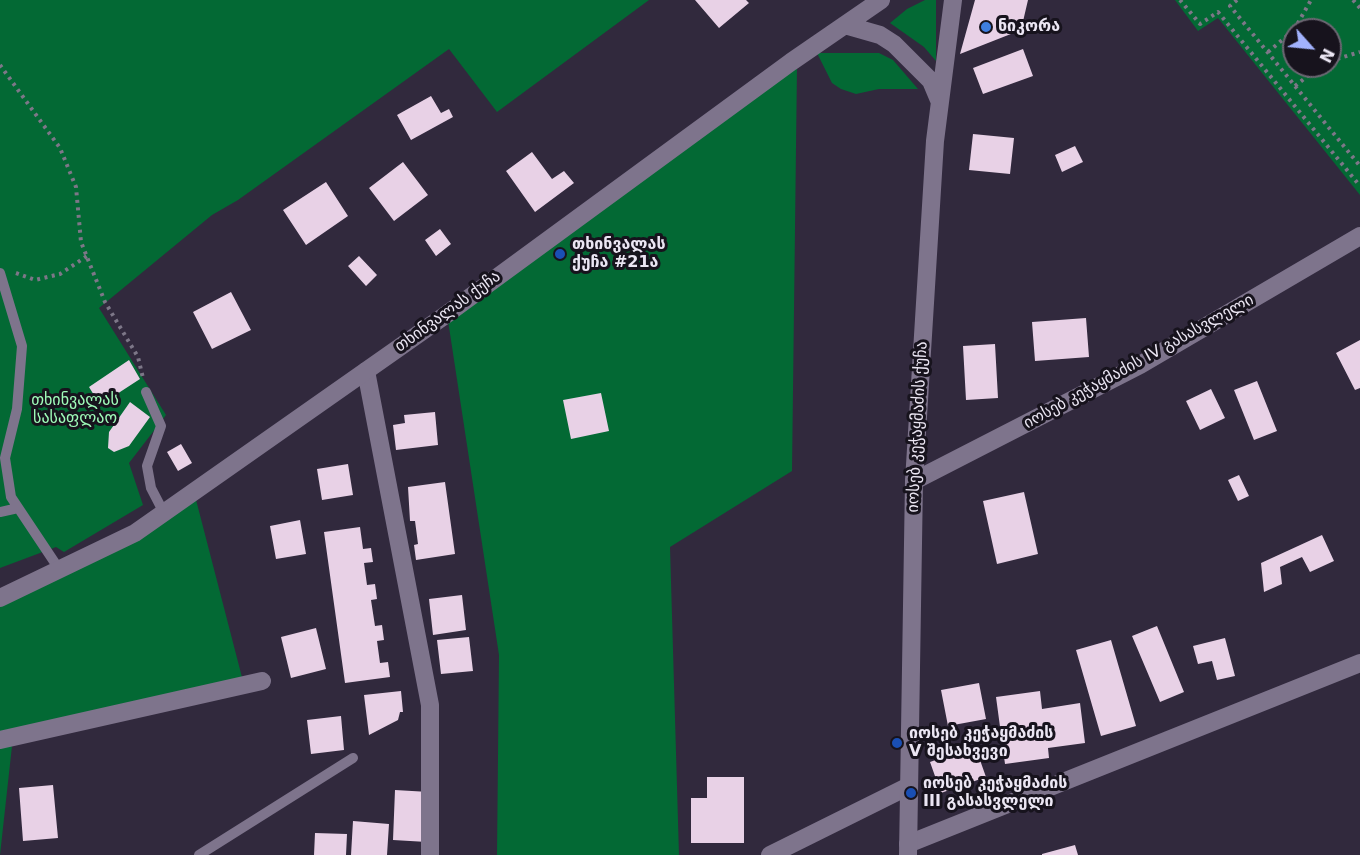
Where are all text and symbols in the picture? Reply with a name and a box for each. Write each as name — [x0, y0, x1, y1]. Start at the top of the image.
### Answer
place label: ნიკორა — [998, 17, 1060, 37]
north arrow — [1282, 18, 1342, 78]
marker: ნიკორა — [979, 20, 993, 34]
text: N — [1315, 45, 1338, 66]
place label: თხინვალას ქუჩა #21ა — [572, 235, 665, 273]
marker: თხინვალას ქუჩა #21ა — [553, 247, 567, 261]
street label: თხინვალას ქუჩა — [391, 267, 505, 357]
street label: იოსებ კეჭაყმაძის IV გასასვლელი — [1021, 291, 1257, 433]
street label: იოსებ კეჭაყმაძის ქუჩა — [904, 341, 932, 513]
park label: თხინვალას სასაფლაო — [31, 391, 119, 429]
place label: იოსებ კეჭაყმაძის V შესახვევი — [909, 724, 1053, 762]
marker: იოსებ კეჭაყმაძის V შესახვევი — [890, 736, 904, 750]
place label: იოსებ კეჭაყმაძის III გასასვლელი — [923, 774, 1067, 812]
marker: იოსებ კეჭაყმაძის III გასასვლელი — [904, 786, 918, 800]

